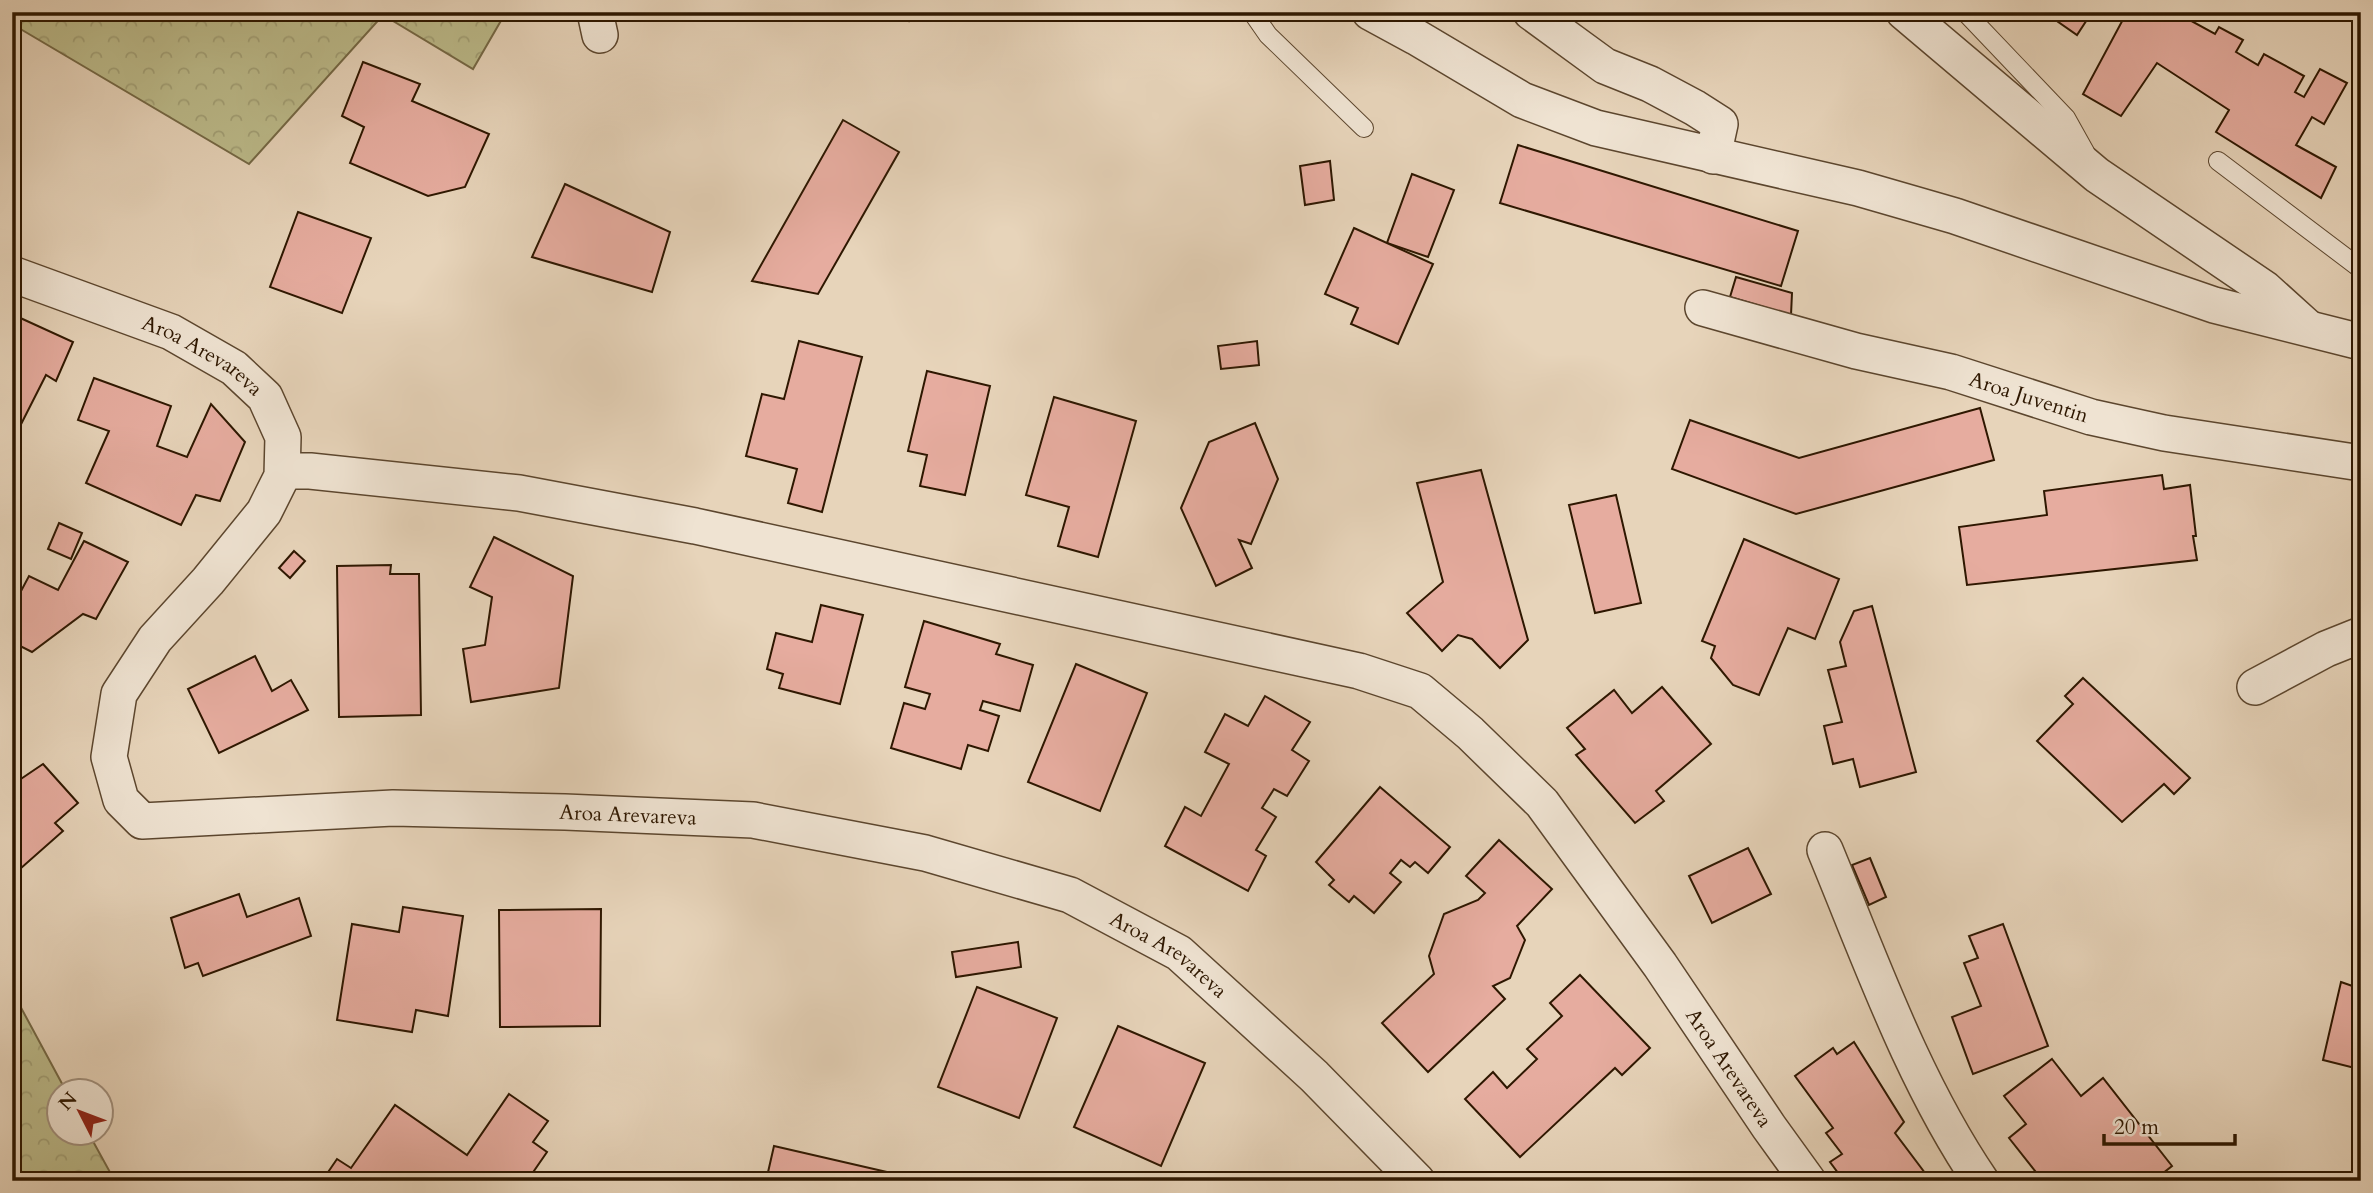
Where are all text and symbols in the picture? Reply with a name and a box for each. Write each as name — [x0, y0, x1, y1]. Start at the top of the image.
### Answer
street label: Aroa Arevareva — [138, 308, 269, 402]
street label: Aroa Juventin — [1965, 364, 2092, 430]
street label: Aroa Arevareva — [559, 797, 697, 832]
street label: Aroa Arevareva — [1105, 904, 1234, 1005]
street label: Aroa Arevareva — [1679, 1003, 1780, 1133]
north arrow — [46, 1078, 116, 1148]
text: N — [53, 1086, 84, 1116]
scale bar — [2104, 1102, 2235, 1146]
text: 20 m — [2114, 1113, 2159, 1142]

